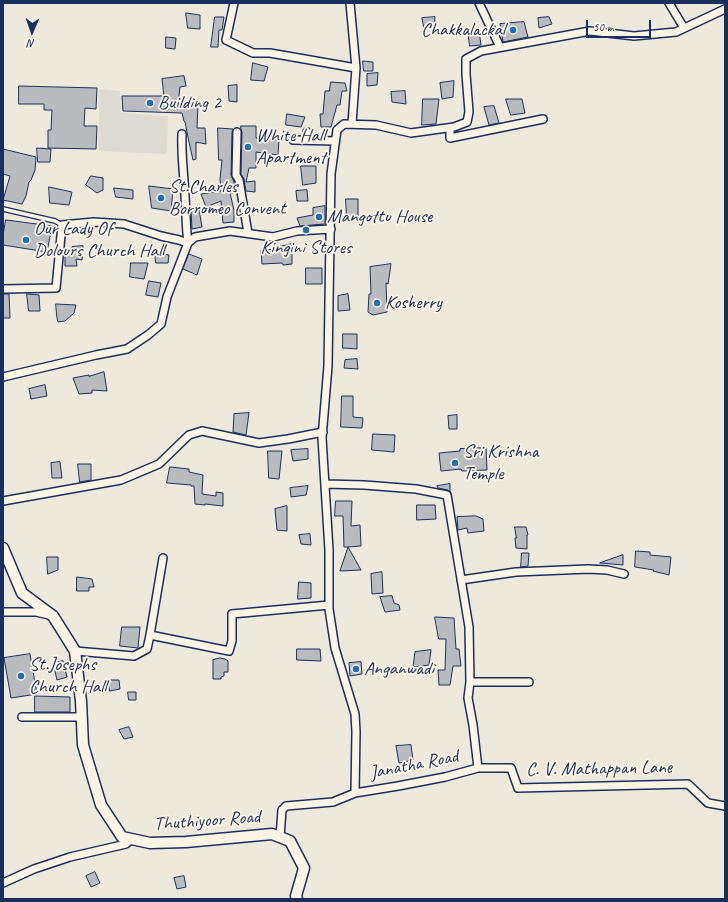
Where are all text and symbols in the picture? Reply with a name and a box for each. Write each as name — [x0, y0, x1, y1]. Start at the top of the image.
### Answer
north arrow — [12, 12, 52, 52]
scale bar — [588, 12, 653, 38]
place label: Chakkalackal — [421, 19, 505, 41]
text: 50 m — [593, 19, 613, 35]
marker: Chakkalackal — [508, 25, 518, 35]
text: N — [28, 37, 35, 51]
place label: Building 2 — [158, 92, 221, 114]
marker: Building 2 — [145, 98, 155, 108]
place label: White Hall Apartment — [256, 125, 326, 169]
marker: White Hall Apartment — [243, 142, 253, 152]
place label: St.Charles Borromeo Convent — [169, 176, 286, 220]
marker: St.Charles Borromeo Convent — [156, 193, 166, 203]
place label: Mangottu House — [327, 206, 432, 228]
marker: Mangottu House — [314, 212, 324, 222]
place label: Our Lady Of Dolours Church Hall — [34, 218, 164, 262]
marker: Kingini Stores — [301, 225, 311, 235]
marker: Our Lady Of Dolours Church Hall — [21, 235, 31, 245]
place label: Kingini Stores — [261, 237, 351, 259]
place label: Kosherry — [385, 292, 442, 314]
marker: Kosherry — [372, 298, 382, 308]
place label: Sri Krishna Temple — [463, 441, 538, 485]
marker: Sri Krishna Temple — [450, 458, 460, 468]
place label: St.Josephs Church Hall — [29, 654, 107, 698]
place label: Anganwadi — [364, 658, 434, 680]
marker: Anganwadi — [351, 664, 361, 674]
marker: St.Josephs Church Hall — [16, 671, 26, 681]
street label: Janatha Road — [368, 745, 460, 785]
street label: C. V. Mathappan Lane — [526, 756, 672, 782]
street label: Thuthiyoor Road — [153, 806, 261, 836]

